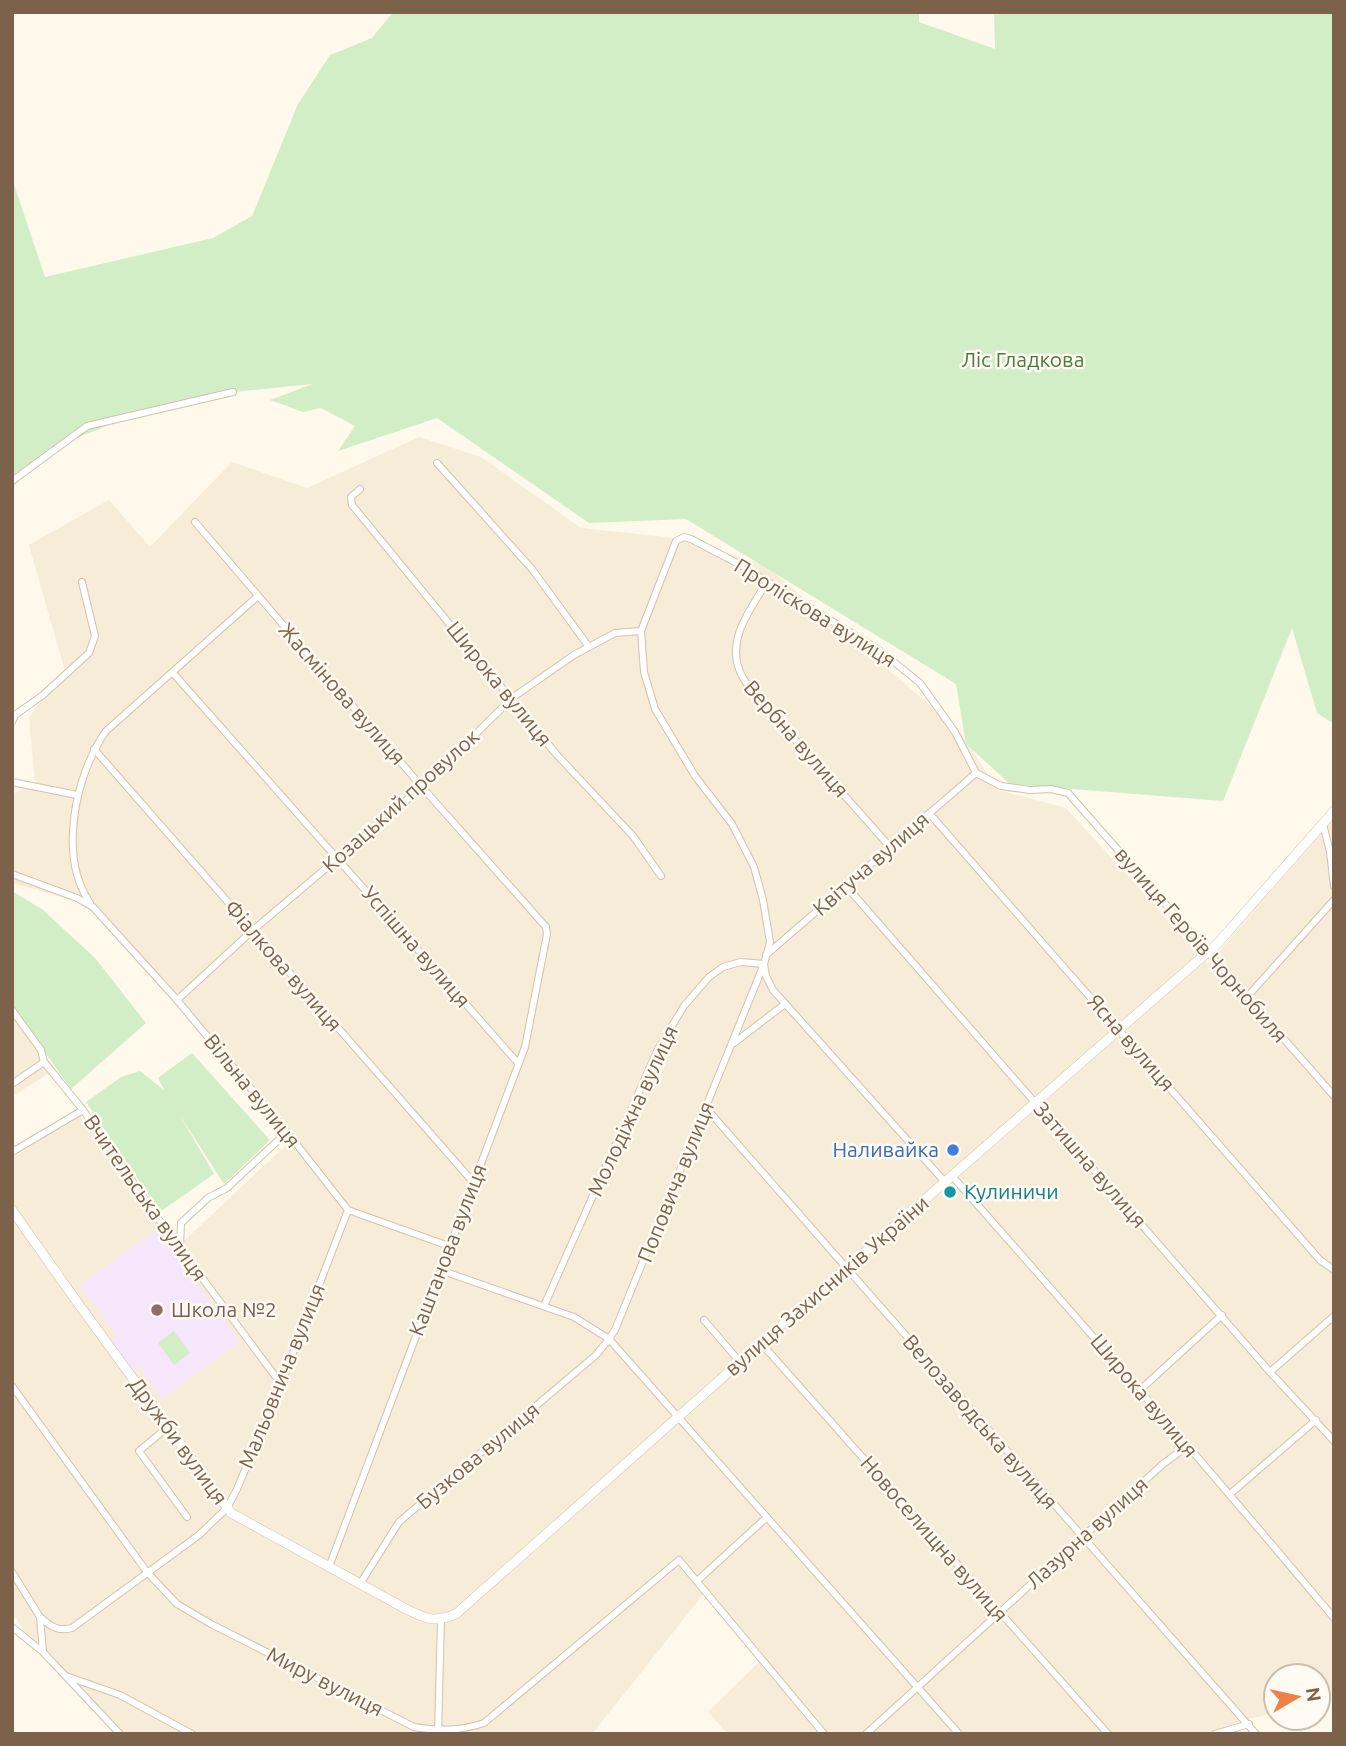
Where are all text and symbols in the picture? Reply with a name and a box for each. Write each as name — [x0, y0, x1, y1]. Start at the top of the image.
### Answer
park label: Ліс Гладкова — [961, 347, 1085, 371]
street label: Проліскова вулиця — [730, 553, 901, 672]
street label: Широка вулиця — [442, 616, 557, 751]
street label: Жасмінова вулиця — [275, 617, 411, 769]
street label: Вербна вулиця — [739, 675, 854, 802]
street label: Козацький провулок — [317, 723, 484, 877]
street label: Квітуча вулиця — [808, 806, 933, 920]
street label: вулиця Героїв Чорнобиля — [1110, 842, 1293, 1047]
street label: Успішна вулиця — [358, 881, 476, 1012]
street label: Фіалкова вулиця — [220, 895, 347, 1036]
street label: Ясна вулиця — [1083, 989, 1180, 1096]
street label: Молодіжна вулиця — [582, 1021, 682, 1200]
street label: Вільна вулиця — [200, 1029, 306, 1152]
street label: Затишна вулиця — [1030, 1097, 1152, 1232]
street label: Поповича вулиця — [632, 1098, 718, 1266]
street label: Вчительська вулиця — [79, 1110, 212, 1285]
place label: Наливайка — [832, 1137, 939, 1161]
marker: Наливайка — [945, 1142, 961, 1158]
street label: Каштанова вулиця — [403, 1160, 491, 1339]
place label: Кулиничи — [964, 1179, 1059, 1203]
marker: Кулиничи — [942, 1184, 958, 1200]
street label: вулиця Захисників України — [720, 1190, 933, 1380]
street label: Мальовнича вулиця — [233, 1280, 329, 1471]
place label: Школа №2 — [171, 1297, 277, 1321]
marker: Школа №2 — [149, 1302, 165, 1318]
street label: Велозаводська вулиця — [899, 1329, 1063, 1513]
street label: Широка вулиця — [1086, 1329, 1203, 1462]
street label: Дружби вулиця — [125, 1372, 233, 1509]
street label: Бузкова вулиця — [411, 1397, 543, 1513]
street label: Новоселищна вулиця — [856, 1451, 1013, 1626]
street label: Лазурна вулиця — [1021, 1471, 1152, 1593]
street label: Миру вулиця — [263, 1641, 388, 1721]
north arrow — [1262, 1662, 1332, 1732]
text: N — [1302, 1686, 1326, 1703]

